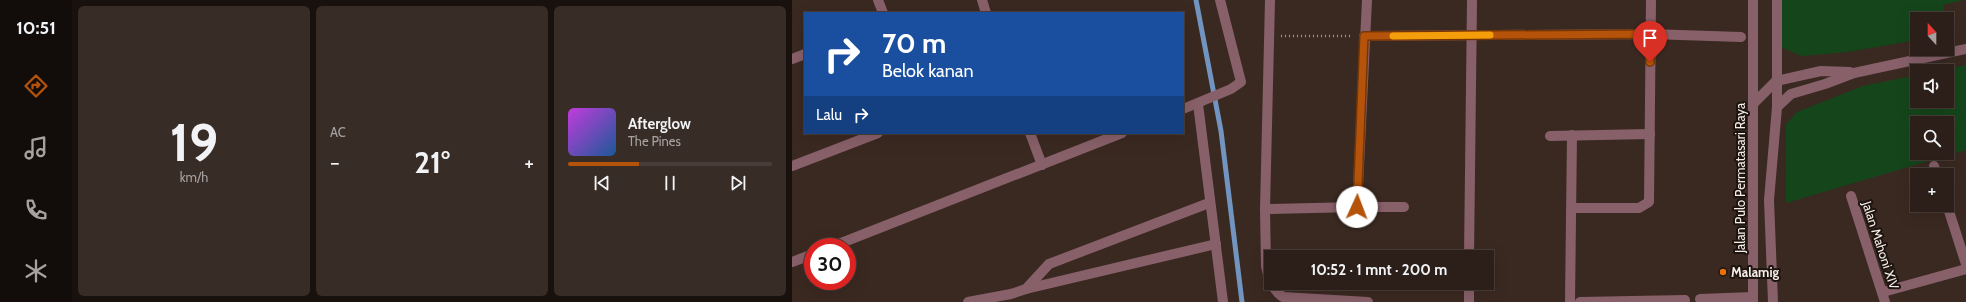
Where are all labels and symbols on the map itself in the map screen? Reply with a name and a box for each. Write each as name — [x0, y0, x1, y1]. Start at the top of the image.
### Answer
north arrow — [1910, 12, 1954, 56]
pin — [1633, 21, 1667, 62]
street label: Jalan Pulo Permatasari Raya — [1732, 102, 1748, 254]
position arrow — [1336, 186, 1378, 228]
street label: Jalan Mahoni XIV — [1859, 198, 1903, 291]
speed limit sign: 30 — [804, 238, 856, 290]
place label: Malamig — [1731, 264, 1780, 280]
marker: Malamig — [1718, 267, 1728, 277]

